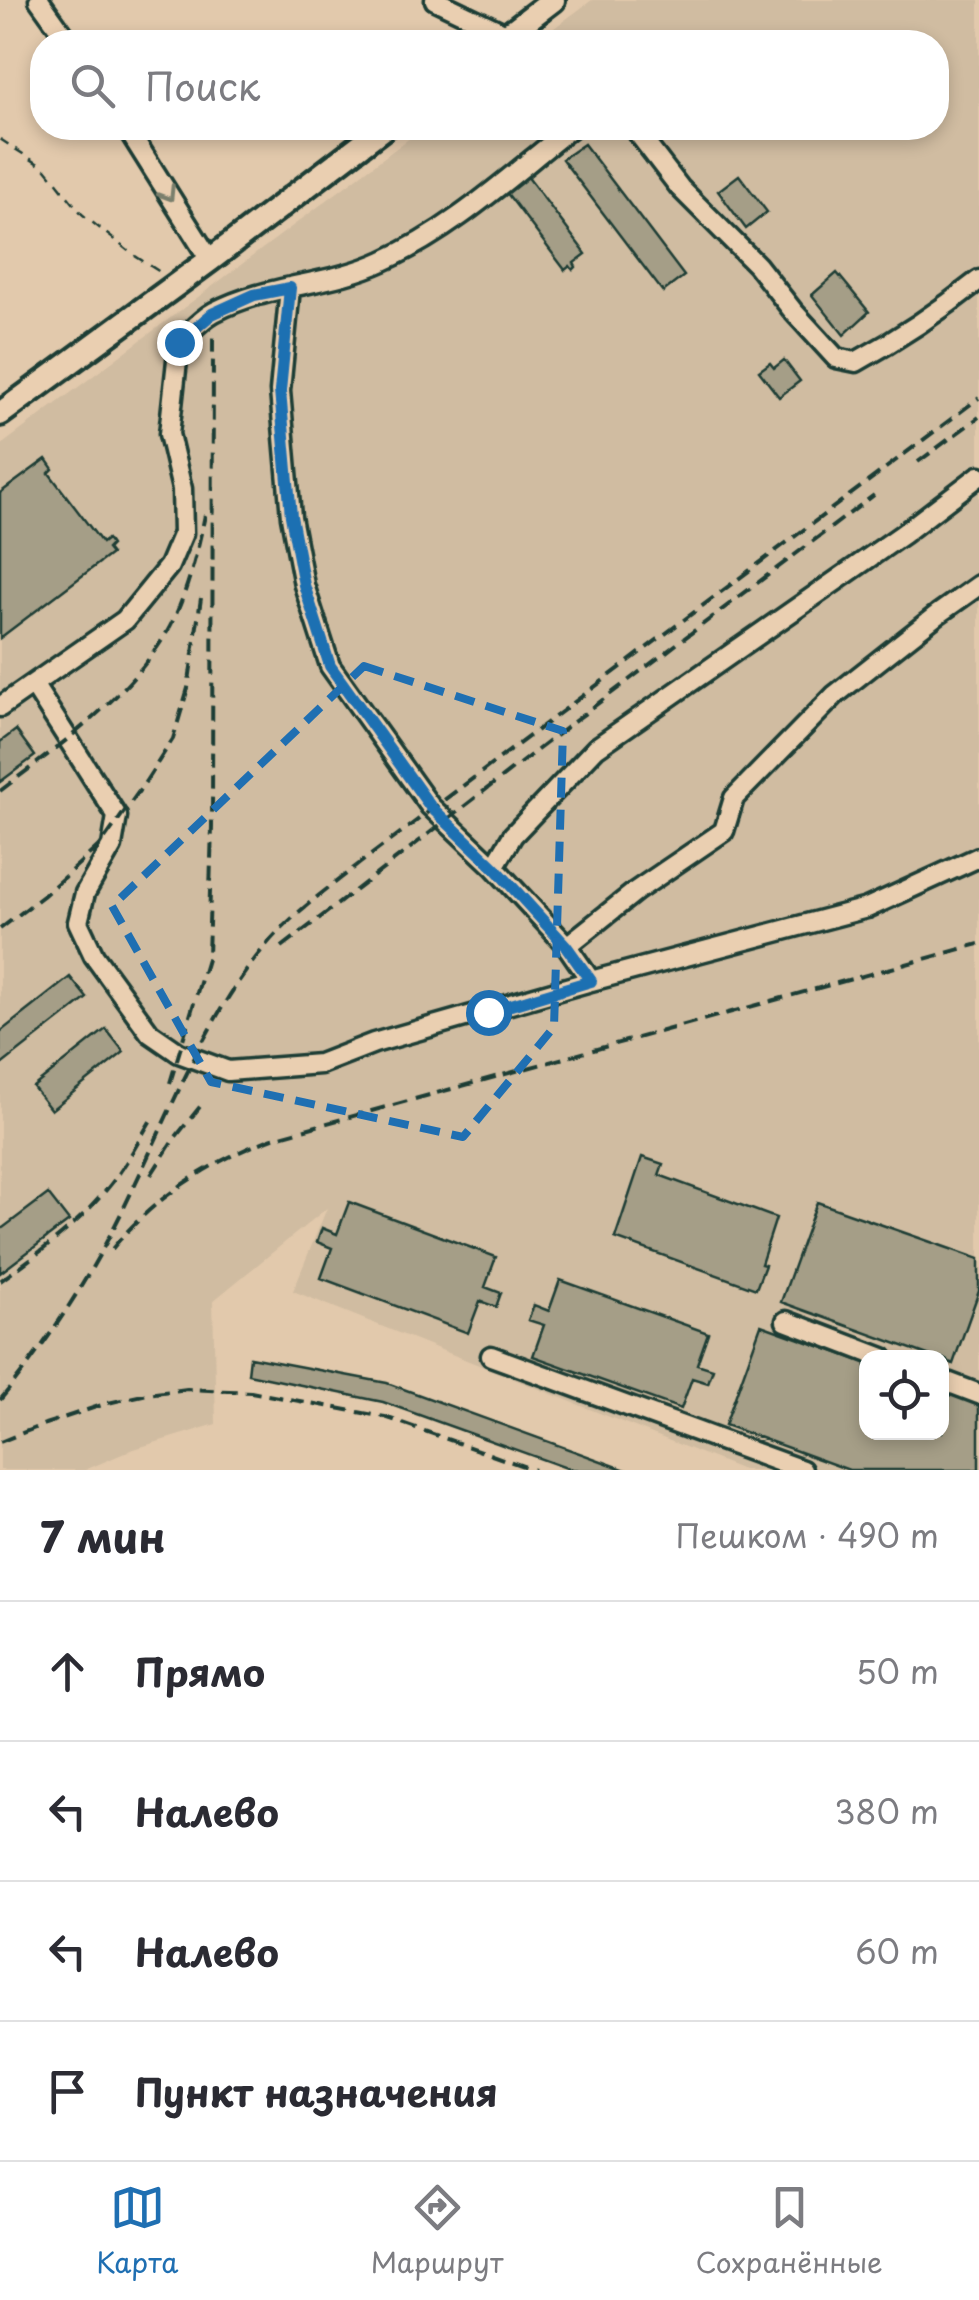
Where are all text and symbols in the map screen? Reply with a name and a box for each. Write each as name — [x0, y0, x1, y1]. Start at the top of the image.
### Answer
search box — [30, 30, 949, 140]
text: Поиск — [145, 57, 260, 114]
icon: search — [65, 58, 120, 113]
one-way arrow — [156, 183, 175, 201]
route end — [157, 320, 203, 366]
route start — [466, 990, 512, 1036]
map controls — [859, 1350, 949, 1440]
button: locate — [859, 1350, 949, 1440]
text: 7 мин — [40, 1504, 166, 1567]
text: Пешком · 490 m — [676, 1511, 939, 1559]
text: Прямо — [135, 1643, 265, 1700]
icon: ahead — [40, 1644, 95, 1699]
text: 50 m — [856, 1647, 939, 1695]
text: Налево — [135, 1783, 279, 1840]
icon: left — [40, 1784, 95, 1839]
text: 380 m — [834, 1787, 939, 1835]
text: Налево — [135, 1923, 279, 1980]
icon: left — [40, 1924, 95, 1979]
text: 60 m — [855, 1927, 939, 1975]
text: Пункт назначения — [135, 2063, 498, 2120]
icon: arrive — [40, 2064, 95, 2119]
tab: Карта — [96, 2180, 178, 2283]
tab: Маршрут — [371, 2180, 503, 2283]
tab: Сохранённые — [696, 2180, 883, 2283]

